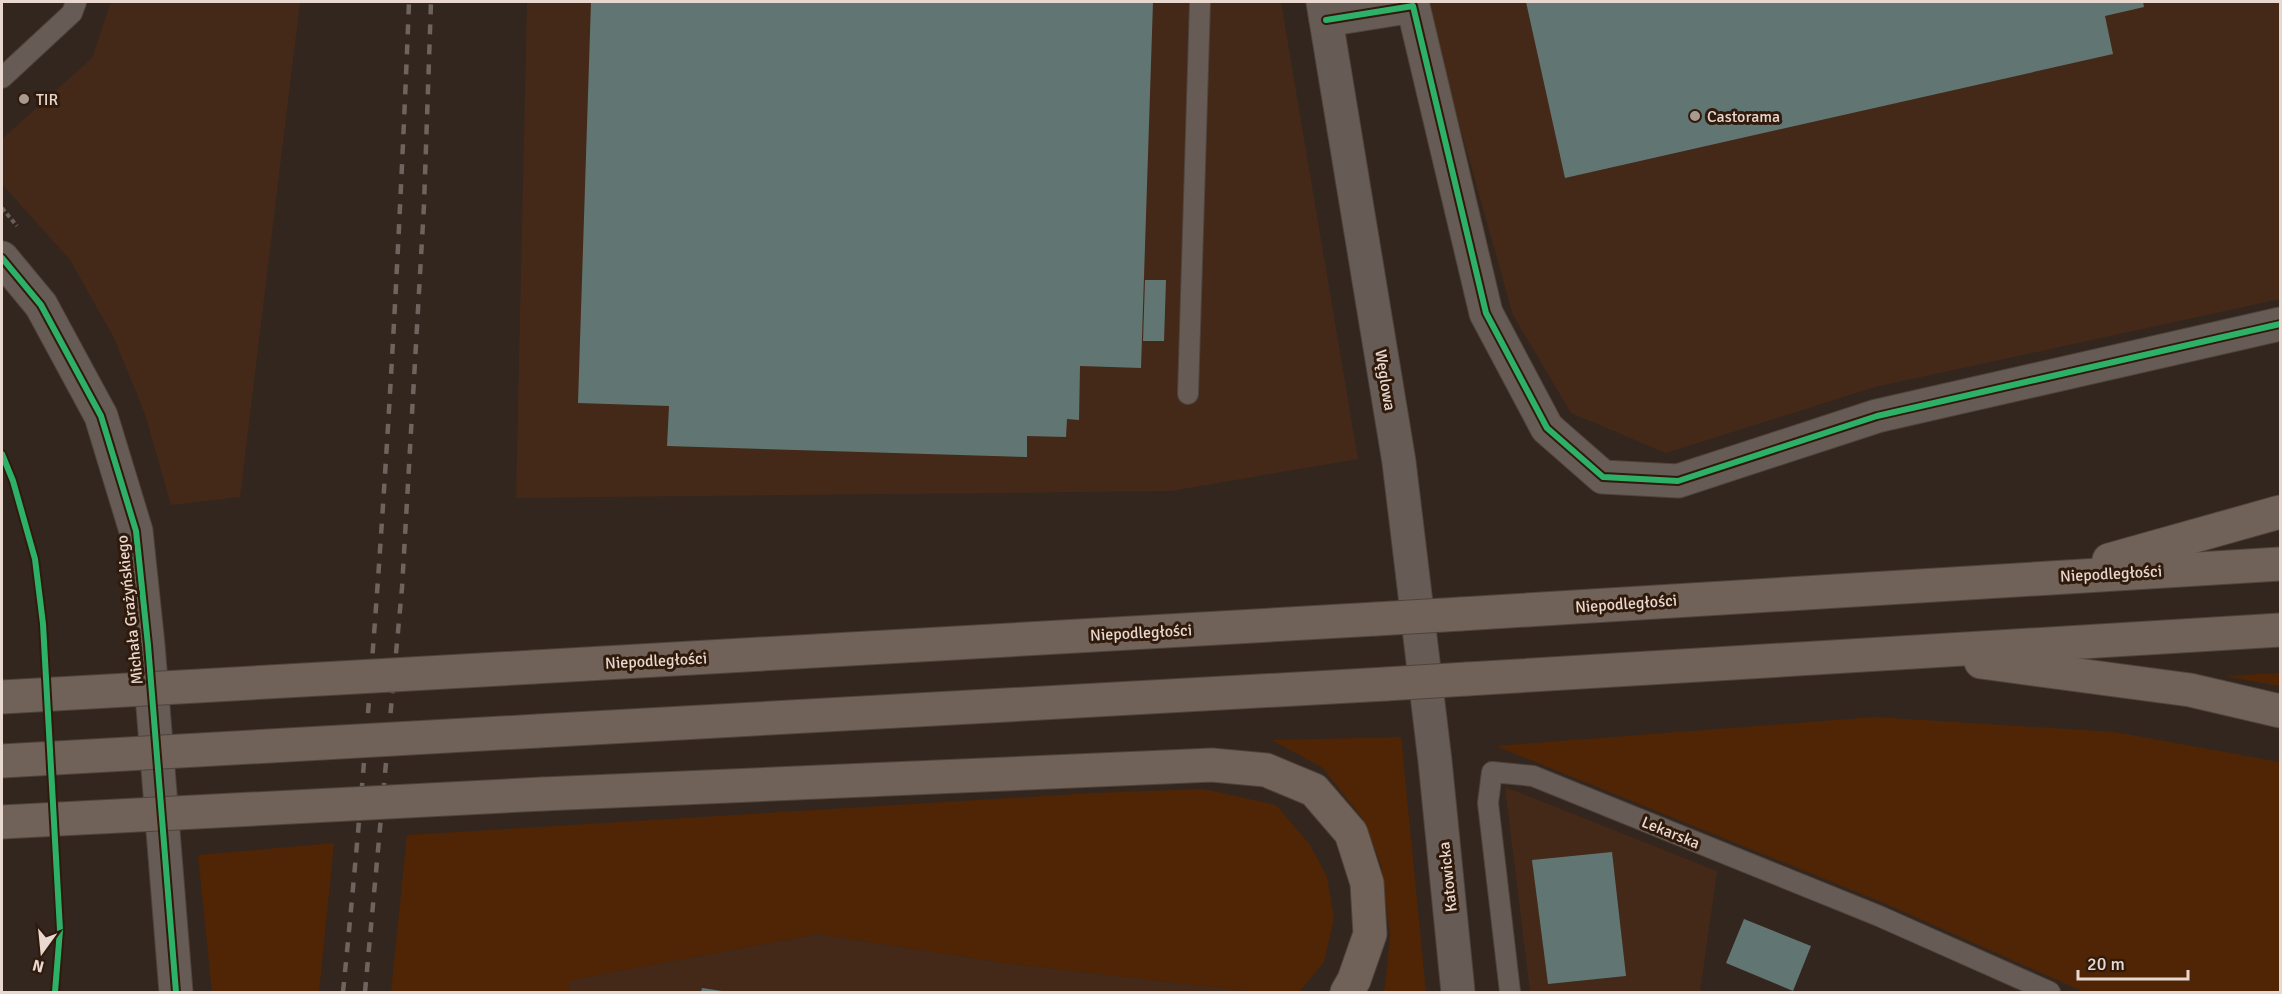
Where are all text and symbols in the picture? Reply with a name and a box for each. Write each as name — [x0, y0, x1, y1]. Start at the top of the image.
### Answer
place label: TIR — [36, 90, 59, 110]
marker: TIR — [17, 92, 31, 106]
place label: Castorama — [1707, 107, 1780, 127]
marker: Castorama — [1688, 109, 1702, 123]
street label: Węglowa — [1370, 348, 1400, 412]
street label: Michała Grażyńskiego — [112, 534, 148, 686]
street label: Niepodległości — [2059, 561, 2163, 587]
street label: Niepodległości — [1574, 590, 1678, 618]
street label: Niepodległości — [1089, 620, 1193, 646]
street label: Niepodległości — [604, 648, 708, 674]
street label: Lekarska — [1639, 812, 1703, 854]
street label: Katowicka — [1434, 841, 1462, 913]
north arrow — [12, 922, 72, 982]
scale bar — [2078, 943, 2188, 981]
text: 20 m — [2087, 953, 2125, 975]
text: N — [30, 954, 46, 977]

